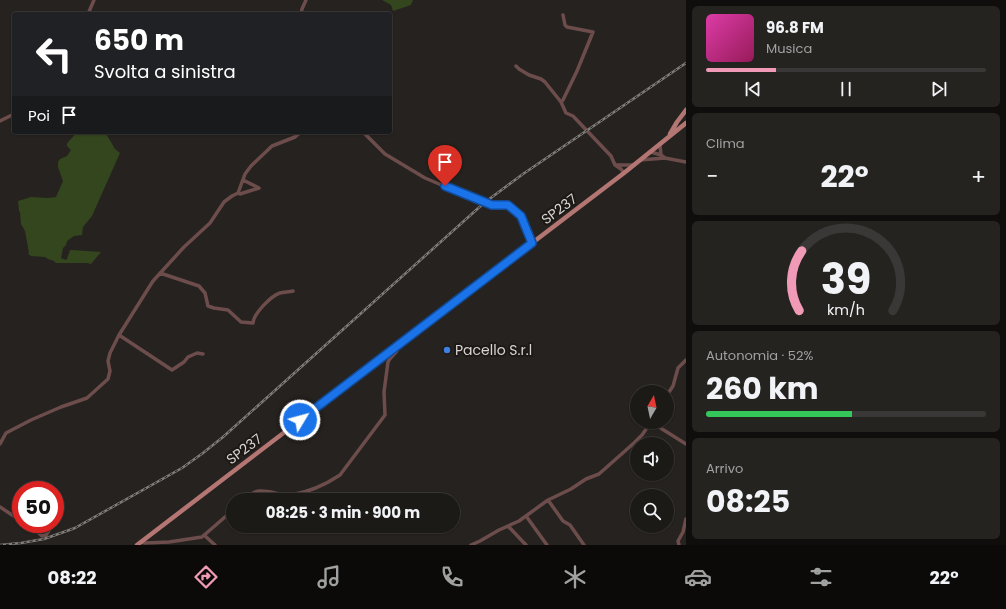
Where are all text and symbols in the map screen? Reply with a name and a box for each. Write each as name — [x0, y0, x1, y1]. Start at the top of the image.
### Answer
text: 96.8 FM — [766, 17, 824, 38]
text: 650 m — [94, 21, 184, 60]
icon: left — [28, 28, 80, 80]
text: Musica — [766, 39, 812, 58]
text: Svolta a sinistra — [94, 59, 236, 84]
icon: previous — [742, 78, 764, 100]
icon: pause — [835, 78, 857, 100]
icon: next — [928, 78, 950, 100]
icon: arrive — [58, 104, 80, 126]
text: Poi — [28, 105, 50, 126]
text: Clima — [706, 134, 745, 153]
pin — [428, 145, 462, 186]
icon: arrive — [434, 151, 456, 173]
text: 22° — [820, 155, 869, 198]
text: − — [706, 161, 718, 192]
text: + — [971, 161, 986, 192]
street label: SP237 — [537, 189, 581, 229]
text: 39 — [821, 249, 871, 308]
text: km/h — [827, 299, 865, 319]
place label: Pacello S.r.l — [455, 340, 532, 360]
marker: Pacello S.r.l — [442, 345, 452, 355]
text: Autonomia · 52% — [706, 346, 813, 365]
text: 260 km — [706, 367, 818, 410]
north arrow — [630, 385, 674, 429]
map controls — [630, 385, 674, 533]
position arrow — [279, 399, 321, 441]
street label: SP237 — [222, 429, 266, 469]
button: sound — [630, 437, 674, 481]
text: Arrivo — [706, 459, 743, 478]
text: 08:25 — [706, 480, 790, 523]
speed limit sign: 50 — [12, 481, 64, 533]
button: search — [630, 489, 674, 533]
text: 08:25 · 3 min · 900 m — [266, 502, 420, 523]
icon: directions — [192, 563, 220, 591]
icon: music — [315, 563, 343, 591]
icon: phone — [438, 563, 466, 591]
icon: climate — [561, 563, 589, 591]
icon: car — [684, 563, 712, 591]
icon: filters — [807, 563, 835, 591]
text: 08:22 — [48, 565, 97, 590]
text: 22° — [930, 565, 958, 590]

